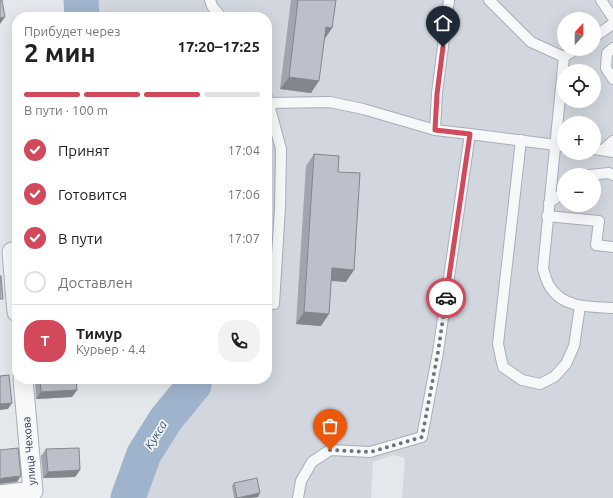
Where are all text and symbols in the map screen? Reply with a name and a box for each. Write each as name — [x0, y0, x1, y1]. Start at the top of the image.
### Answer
pin — [426, 6, 460, 47]
icon: home — [432, 12, 454, 34]
north arrow — [557, 12, 601, 56]
map controls — [557, 12, 601, 212]
text: Прибудет через — [24, 24, 121, 38]
text: 2 мин — [24, 38, 96, 67]
text: 17:20–17:25 — [177, 38, 260, 55]
button: locate — [557, 64, 601, 108]
text: В пути · 100 m — [24, 103, 108, 117]
button: + — [557, 116, 601, 160]
icon: check — [24, 139, 46, 161]
text: Принят — [58, 142, 110, 159]
text: 17:04 — [227, 143, 260, 157]
button: − — [557, 168, 601, 212]
icon: check — [24, 183, 46, 205]
text: Готовится — [58, 186, 127, 203]
text: 17:06 — [227, 187, 260, 201]
icon: check — [24, 227, 46, 249]
text: В пути — [58, 230, 103, 247]
text: 17:07 — [227, 231, 260, 245]
text: Доставлен — [58, 274, 133, 291]
courier — [426, 278, 466, 318]
icon: car — [435, 287, 457, 309]
button: phone — [218, 320, 260, 362]
text: Тимур — [76, 325, 122, 342]
text: Т — [40, 332, 50, 349]
text: Курьер · 4.4 — [76, 342, 146, 356]
pin — [313, 409, 347, 450]
icon: bag — [319, 415, 341, 437]
street label: улица Чехова — [20, 416, 38, 486]
water label: Кукса — [142, 418, 170, 451]

